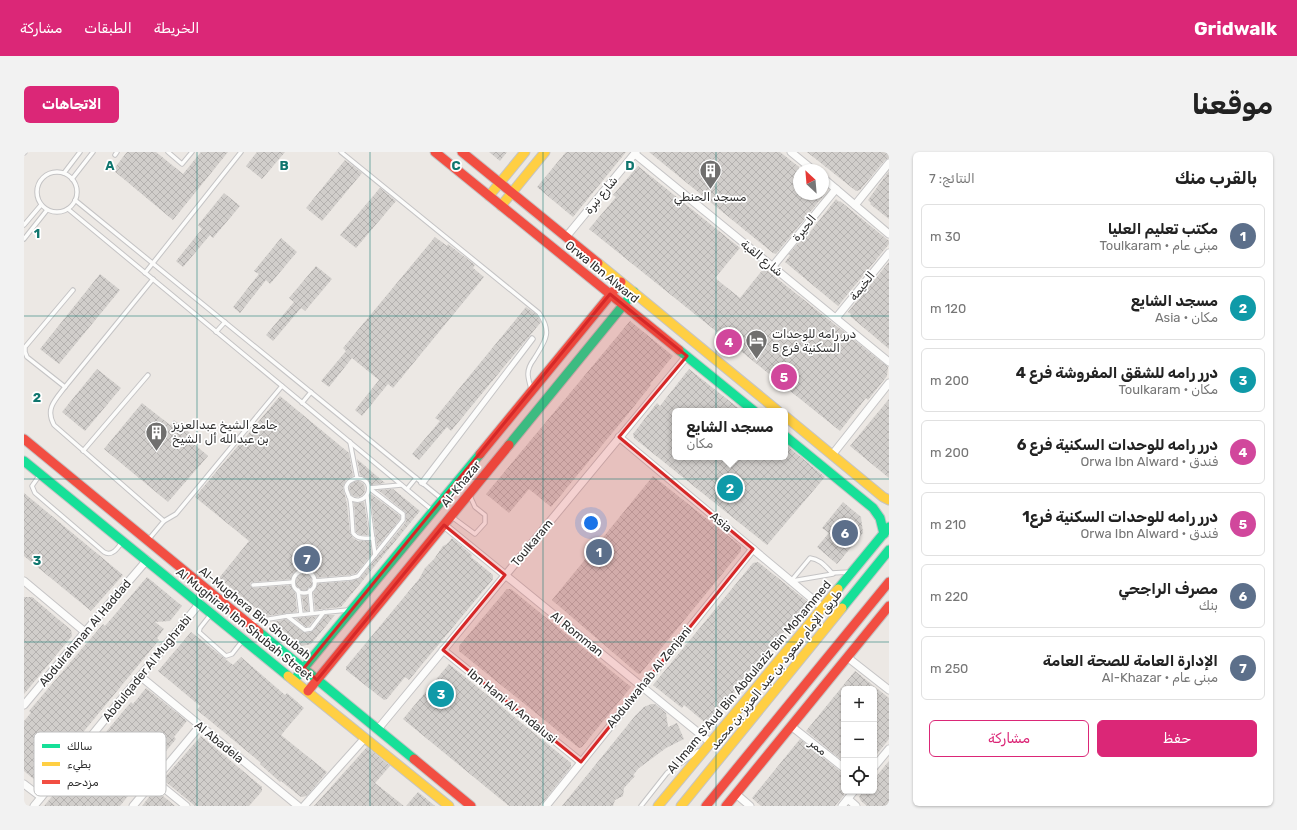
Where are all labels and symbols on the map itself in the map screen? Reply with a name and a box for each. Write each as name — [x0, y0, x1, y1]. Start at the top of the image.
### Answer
building icon: مسجد الحنطي — [697, 157, 723, 190]
text: A — [105, 158, 115, 173]
text: B — [279, 158, 289, 173]
text: C — [451, 158, 461, 173]
text: D — [625, 158, 635, 173]
north arrow — [793, 164, 829, 200]
street label: شارع نبرة — [581, 173, 622, 218]
place label: مسجد الحنطي — [674, 190, 747, 206]
street label: الحيرة — [789, 212, 820, 245]
text: 1 — [34, 226, 40, 241]
street label: شارع القبة — [737, 237, 786, 281]
street label: Orwa Ibn Alward — [562, 238, 642, 306]
street label: الخيمة — [846, 269, 878, 303]
pin: 4 — [716, 327, 742, 357]
place label: درر رامه للوحدات السكنية فرع 5 — [772, 327, 856, 357]
hotel icon: درر رامه للوحدات السكنية فرع 5 — [744, 328, 770, 361]
pin: 5 — [771, 362, 797, 392]
text: 2 — [33, 390, 41, 405]
place label: جامع الشيخ عبدالعزيز بن عبدالله أل الشيخ — [171, 418, 278, 448]
building icon: جامع الشيخ عبدالعزيز بن عبدالله أل الشيخ — [143, 419, 169, 452]
street label: Al-Khazar — [438, 458, 484, 510]
pin: 2 — [717, 473, 743, 503]
street label: Asia — [707, 509, 735, 535]
your location — [581, 513, 601, 533]
street label: Toulkaram — [508, 517, 556, 569]
pin: 6 — [832, 518, 858, 548]
pin: 1 — [586, 537, 612, 567]
pin: 7 — [294, 544, 320, 574]
text: 3 — [33, 553, 42, 568]
street label: Al-Mughera Bin Shoubah — [196, 564, 314, 662]
street label: Al Mughirah Ibn Shubah Street — [173, 565, 315, 683]
street label: Abdulrahman Al Haddad — [36, 577, 134, 689]
street label: Al Imam S'Aud Bin Abdulaziz Bin Mohammed — [664, 578, 834, 776]
street label: طريق الإمام سعود بن عبد العزيز بن محمد — [707, 587, 847, 754]
street label: Al Romman — [548, 608, 606, 660]
street label: Abdulqader Al Mughrabi — [100, 612, 194, 724]
street label: Abdulwahab Al Zenjani — [604, 623, 694, 731]
street label: Ibn Hani Al Andalusi — [465, 666, 559, 746]
pin: 3 — [428, 679, 454, 709]
street label: Al Abadela — [192, 718, 246, 766]
legend — [34, 732, 166, 796]
street label: ممر — [805, 735, 830, 759]
text: سالك — [67, 740, 92, 753]
text: بطيء — [67, 758, 91, 773]
text: مزدحم — [67, 776, 99, 790]

